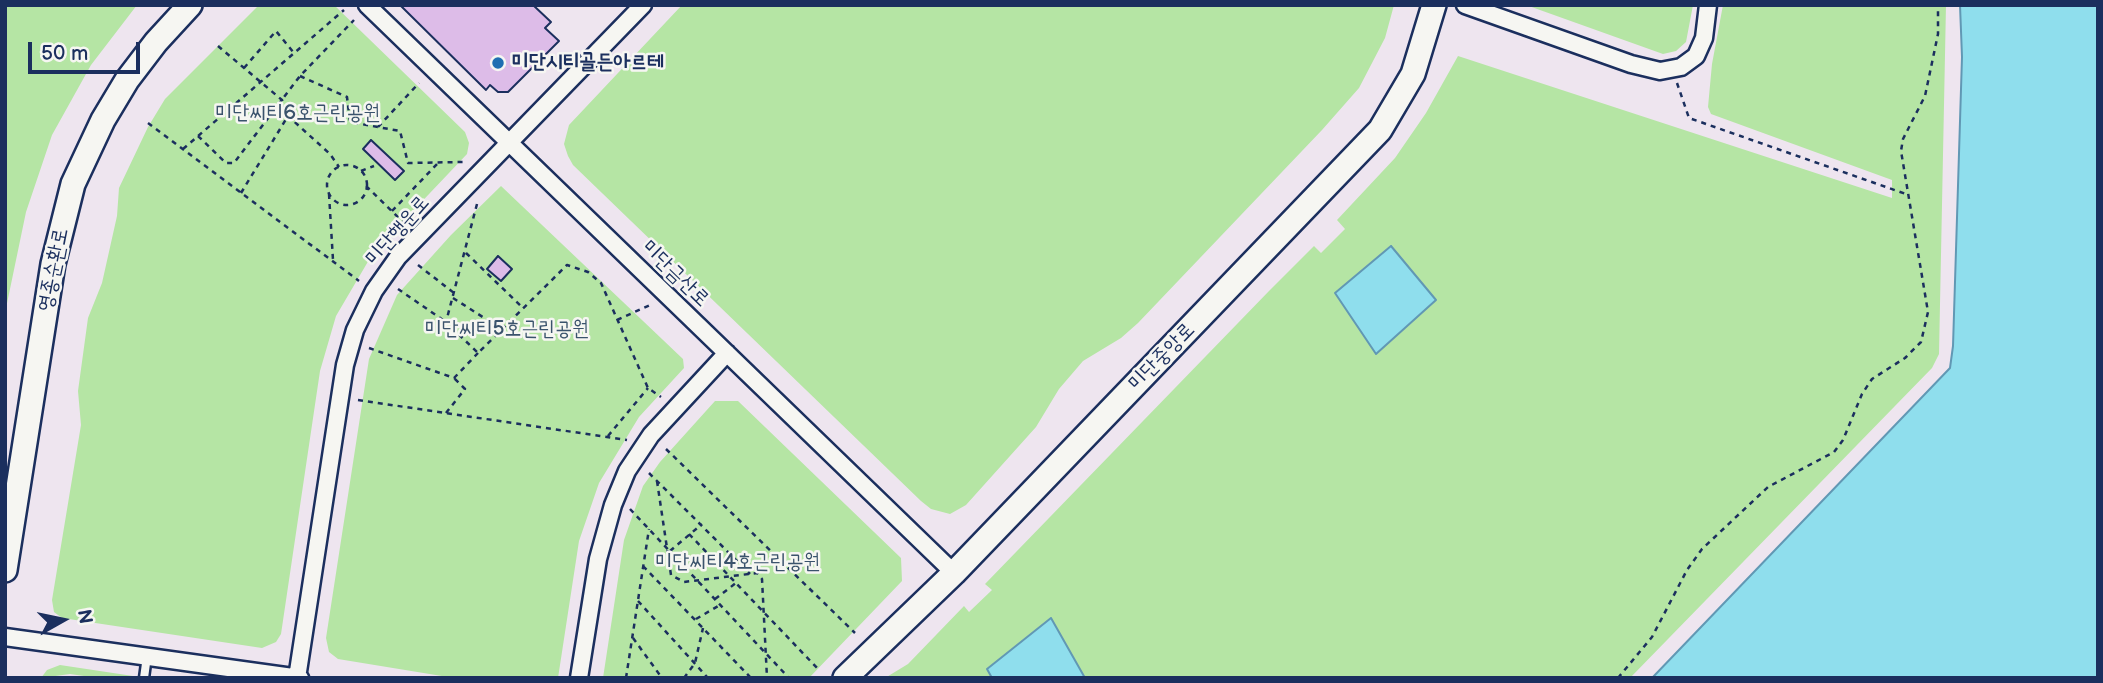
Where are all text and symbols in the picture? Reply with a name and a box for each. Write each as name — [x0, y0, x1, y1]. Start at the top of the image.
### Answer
scale bar — [32, 28, 144, 72]
text: 50 m — [41, 41, 88, 66]
place label: 미단시티골든아르테 — [512, 50, 664, 76]
marker: 미단시티골든아르테 — [490, 55, 506, 71]
park label: 미단씨티6호근린공원 — [216, 101, 380, 127]
street label: 미단행운로 — [361, 191, 435, 271]
street label: 영종순환로 — [34, 226, 74, 314]
street label: 미단금산로 — [636, 236, 714, 312]
park label: 미단씨티5호근린공원 — [425, 317, 589, 343]
street label: 미단중앙로 — [1124, 318, 1200, 396]
park label: 미단씨티4호근린공원 — [656, 550, 820, 576]
north arrow — [28, 585, 98, 655]
text: N — [72, 608, 97, 625]

